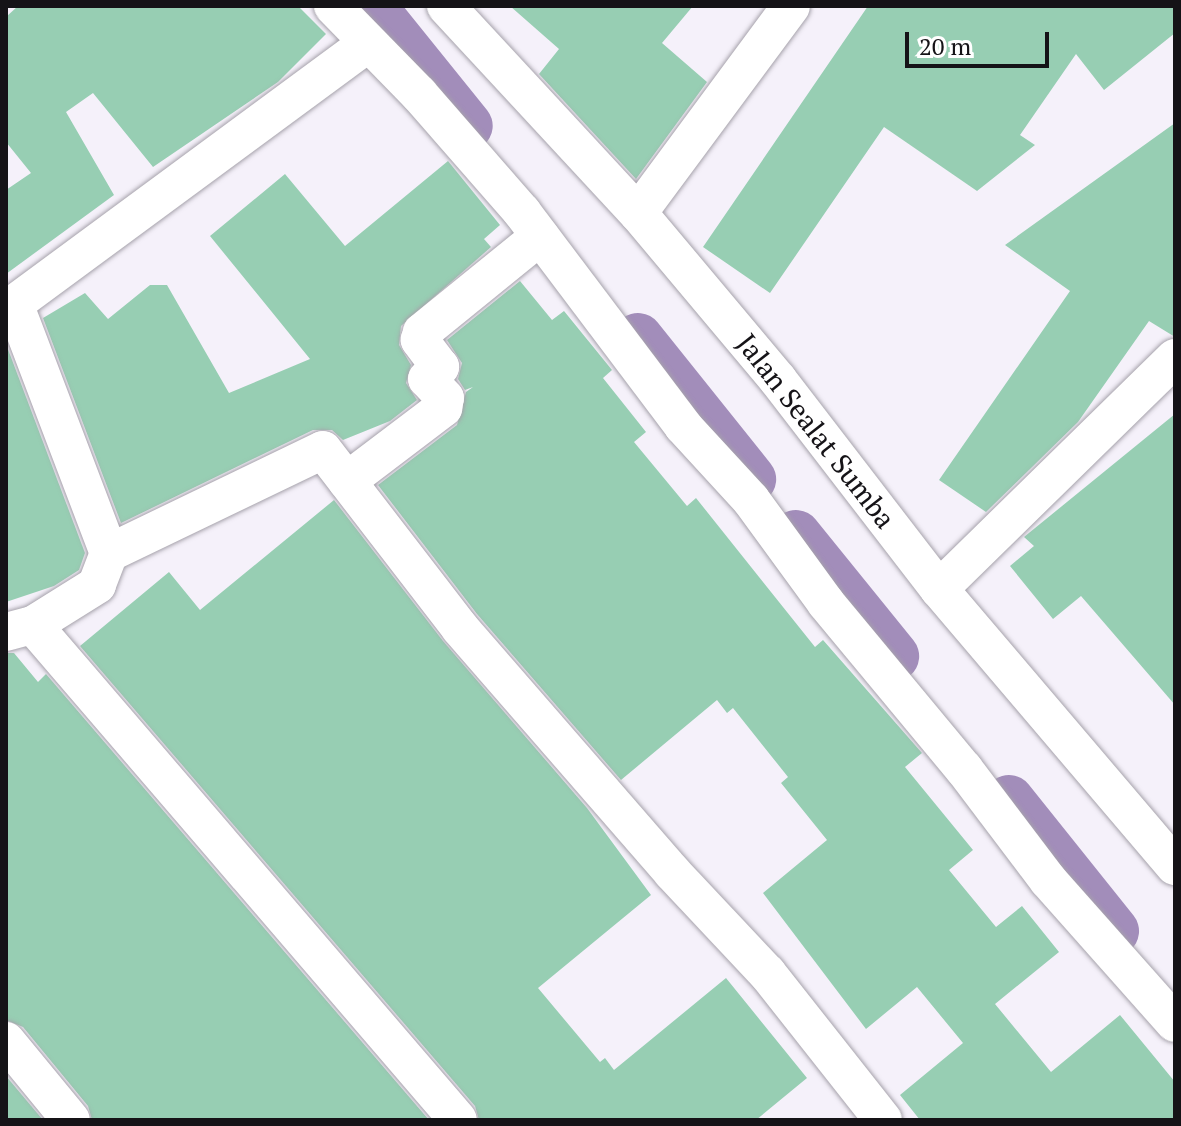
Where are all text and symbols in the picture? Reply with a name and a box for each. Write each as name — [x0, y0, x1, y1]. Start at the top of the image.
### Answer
scale bar — [909, 16, 1053, 66]
text: 20 m — [919, 30, 971, 62]
street label: Jalan Sealat Sumba — [730, 327, 902, 535]

